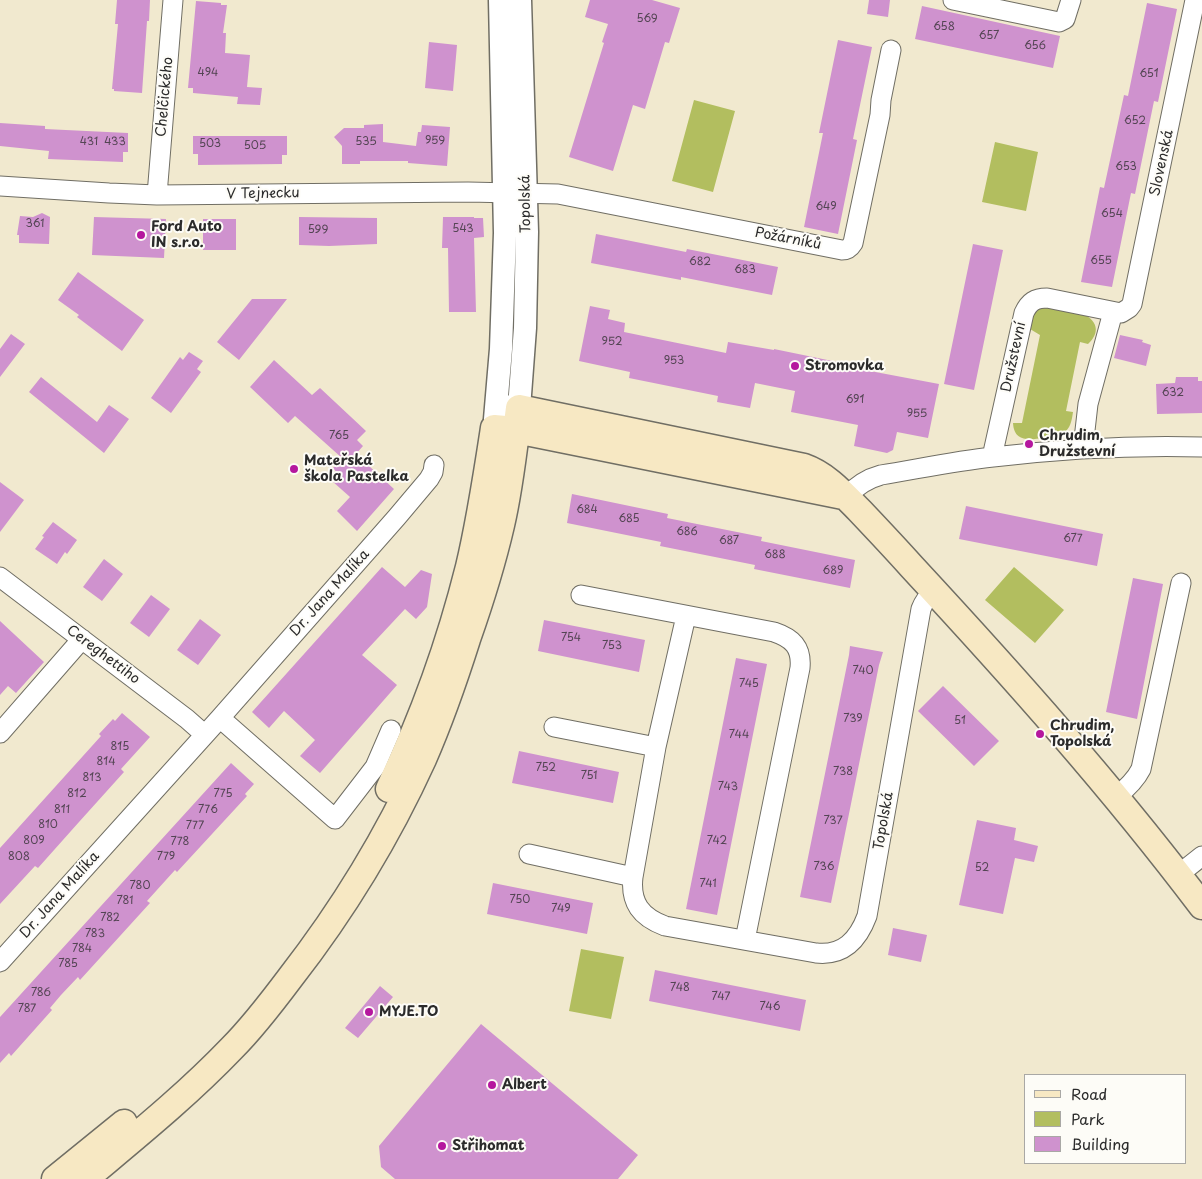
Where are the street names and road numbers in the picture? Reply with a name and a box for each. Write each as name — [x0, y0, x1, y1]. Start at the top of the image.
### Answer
street label: Chelčického — [153, 56, 177, 138]
street label: Slovenská — [1147, 128, 1177, 198]
street label: Topolská — [517, 175, 535, 233]
street label: V Tejnecku — [226, 185, 300, 203]
street label: Požárníků — [754, 224, 822, 254]
street label: Družstevní — [998, 320, 1030, 394]
street label: Dr. Jana Malíka — [287, 546, 373, 640]
street label: Cereghettiho — [63, 622, 143, 688]
street label: Topolská — [871, 791, 897, 851]
street label: Dr. Jana Malíka — [17, 848, 103, 942]

